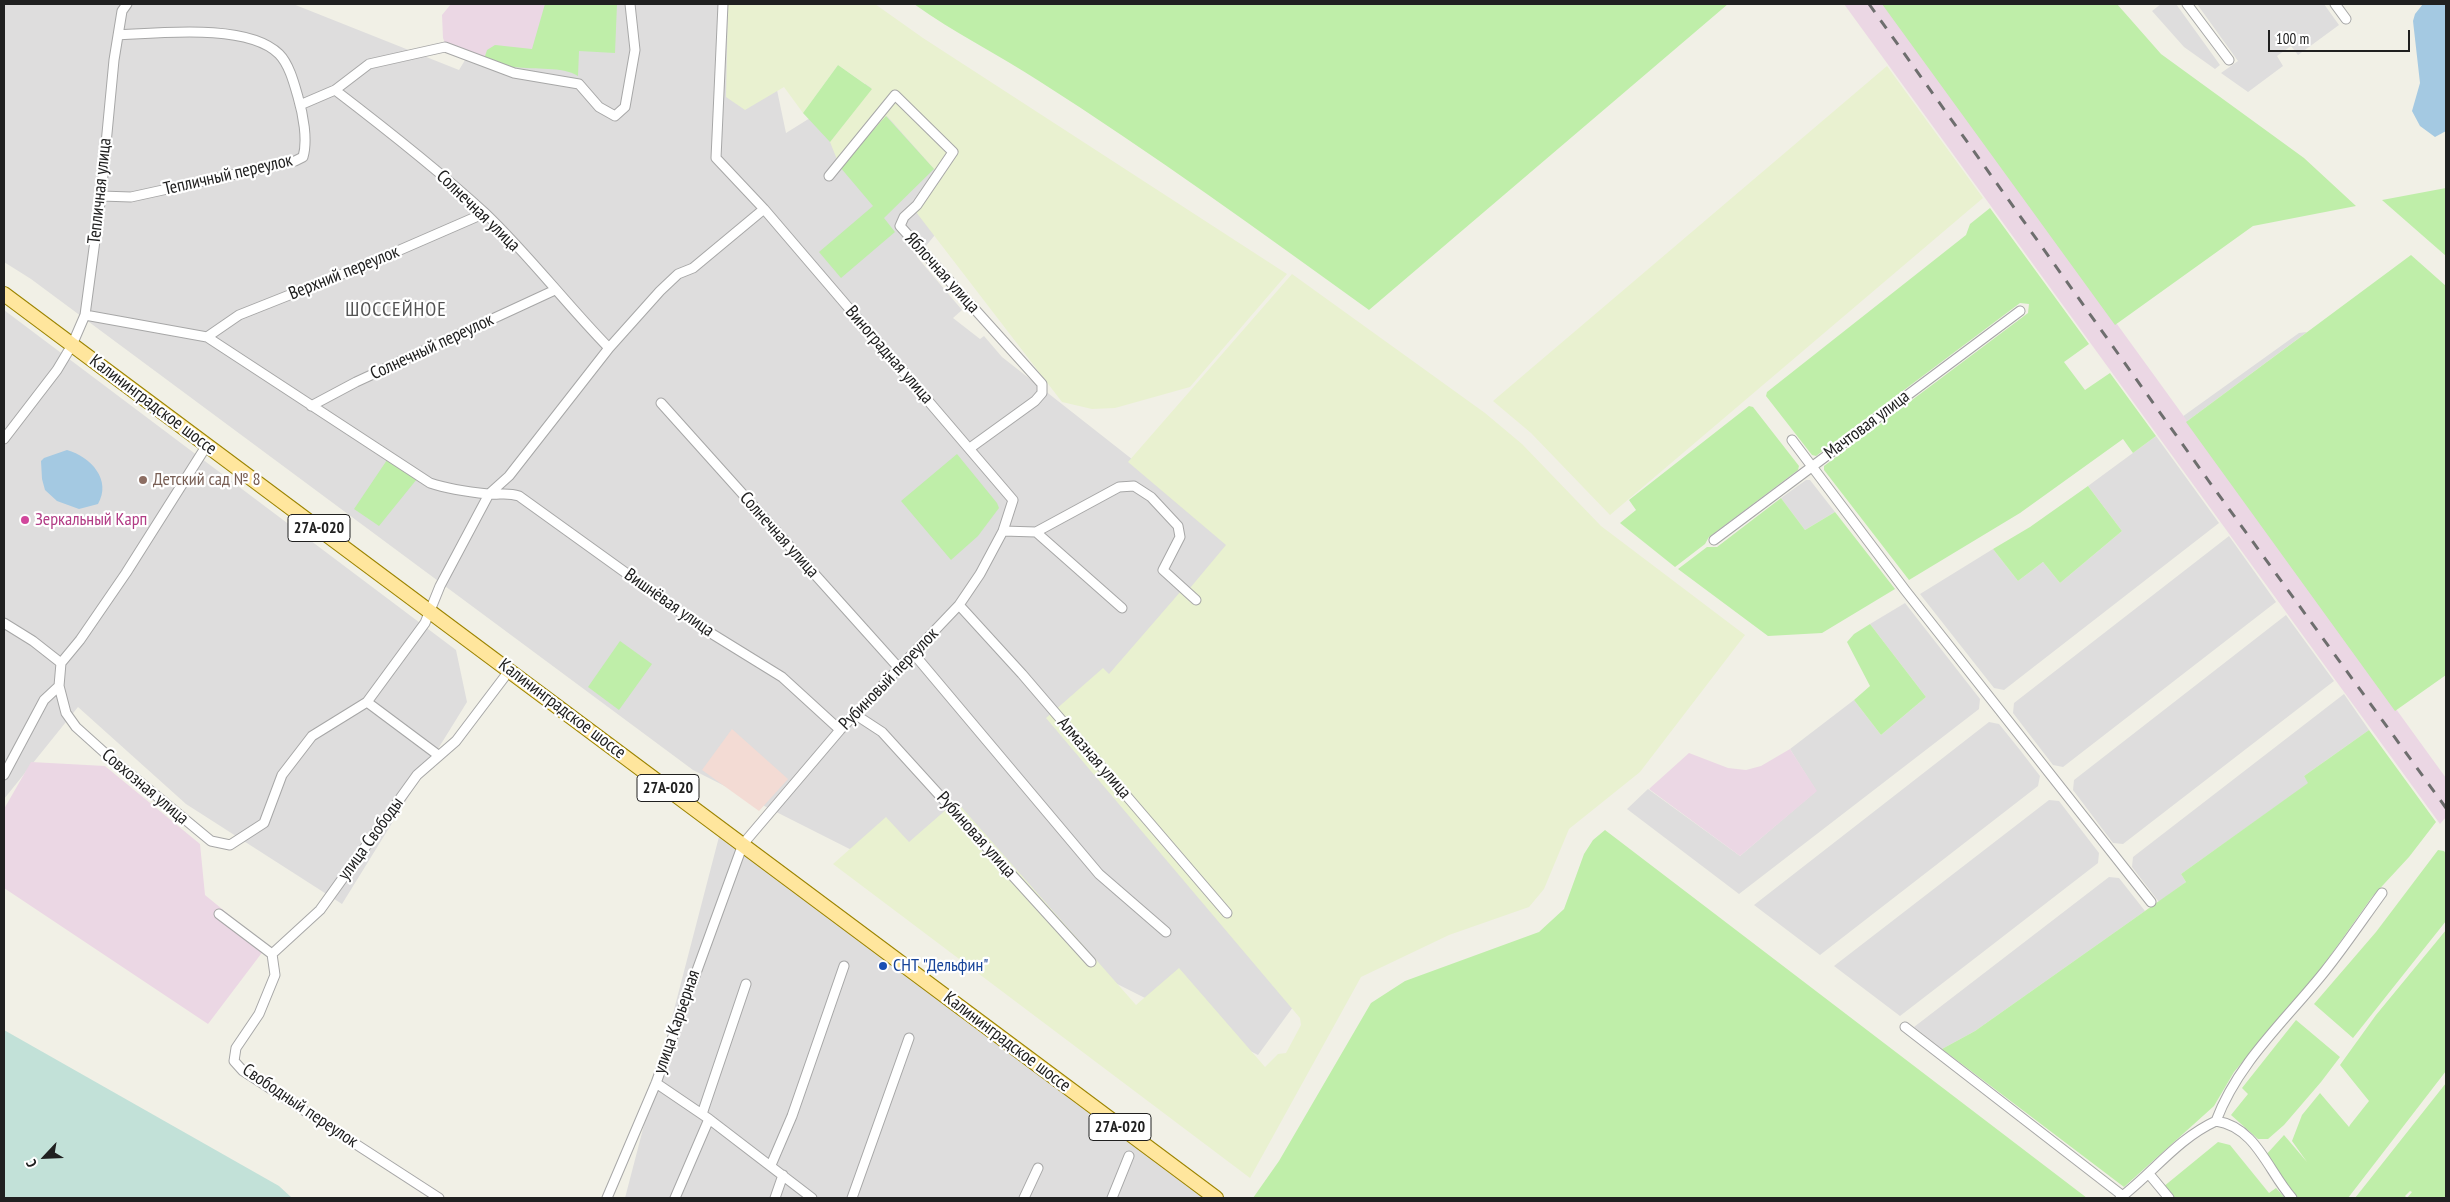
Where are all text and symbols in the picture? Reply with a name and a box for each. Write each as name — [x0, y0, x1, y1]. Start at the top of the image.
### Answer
scale bar — [2270, 20, 2412, 52]
text: 100 m — [2276, 29, 2309, 48]
street label: Тепличная улица — [84, 137, 116, 245]
street label: Тепличный переулок — [161, 150, 295, 200]
street label: Солнечная улица — [432, 166, 524, 256]
street label: Яблочная улица — [900, 228, 984, 318]
street label: Верхний переулок — [286, 241, 402, 305]
district label: ШОССЕЙНОЕ — [344, 298, 448, 322]
street label: Виноградная улица — [841, 302, 937, 408]
street label: Солнечный переулок — [367, 309, 497, 385]
street label: Калининградское шоссе — [85, 350, 221, 460]
street label: Мачтовая улица — [1820, 386, 1914, 464]
place label: Детский сад № 8 — [153, 469, 261, 491]
marker: Детский сад № 8 — [137, 474, 149, 486]
street label: Солнечная улица — [735, 488, 823, 582]
place label: Зеркальный Карп — [35, 509, 147, 531]
marker: Зеркальный Карп — [19, 514, 31, 526]
road number: 27А-020 — [288, 514, 350, 542]
street label: Вишнёвая улица — [620, 564, 718, 642]
street label: Рубиновый переулок — [835, 623, 943, 735]
street label: Калининградское шоссе — [494, 654, 630, 764]
street label: Алмазная улица — [1053, 713, 1135, 803]
street label: Совхозная улица — [97, 744, 193, 830]
road number: 27А-020 — [637, 774, 699, 801]
street label: Рубиновая улица — [932, 788, 1020, 882]
street label: улица Свободы — [334, 793, 408, 885]
place label: СНТ "Дельфин" — [893, 955, 988, 977]
marker: СНТ "Дельфин" — [877, 960, 889, 972]
street label: улица Карьерная — [649, 967, 705, 1077]
street label: Калининградское шоссе — [939, 987, 1075, 1097]
street label: Свободный переулок — [238, 1059, 362, 1153]
road number: 27А-020 — [1089, 1114, 1151, 1140]
north arrow — [20, 1132, 70, 1182]
text: С — [22, 1157, 41, 1170]

